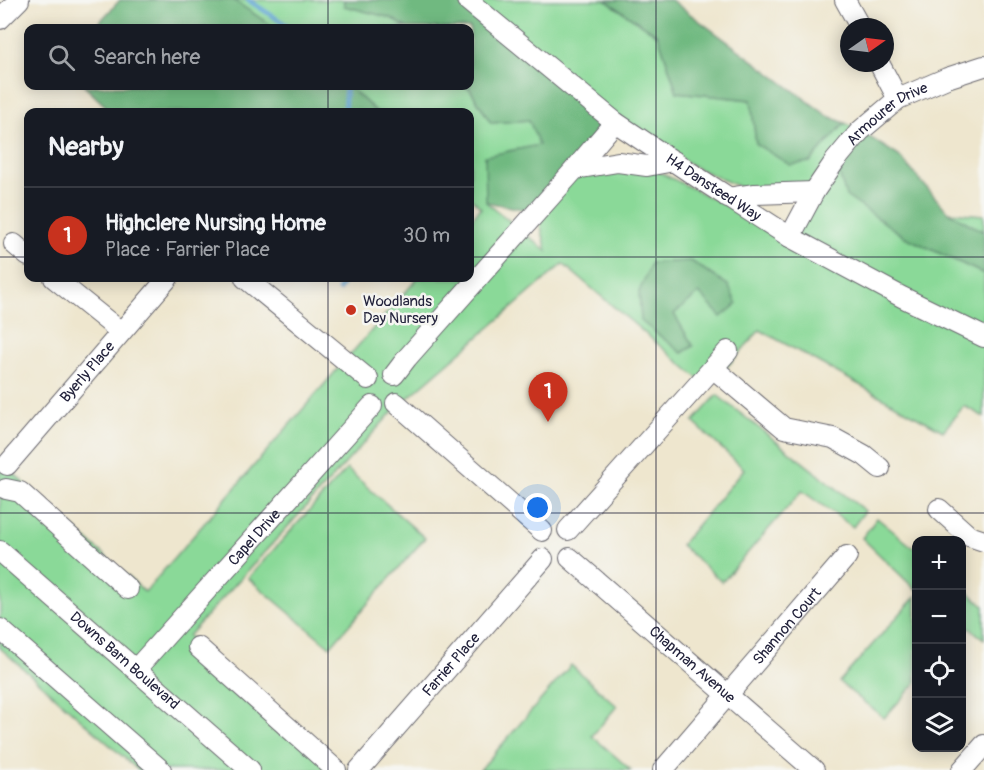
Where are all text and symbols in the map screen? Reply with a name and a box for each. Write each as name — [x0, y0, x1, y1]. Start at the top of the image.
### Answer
north arrow — [840, 18, 894, 72]
search box — [24, 24, 474, 90]
icon: search — [45, 41, 78, 74]
text: Search here — [93, 43, 200, 71]
street label: Armourer Drive — [842, 78, 931, 149]
text: Nearby — [48, 131, 124, 163]
street label: H4 Dansteed Way — [662, 149, 765, 226]
text: Highclere Nursing Home — [105, 209, 326, 237]
text: 1 — [64, 223, 71, 248]
text: 30 m — [403, 223, 450, 248]
text: Place · Farrier Place — [105, 237, 270, 262]
place label: Woodlands Day Nursery — [363, 292, 439, 328]
marker: Woodlands Day Nursery — [344, 303, 358, 317]
street label: Byerly Place — [56, 337, 119, 406]
pin: 1 — [528, 372, 568, 422]
your location — [523, 493, 552, 522]
street label: Capel Drive — [224, 505, 285, 570]
map controls — [912, 536, 966, 752]
button: + — [912, 536, 966, 590]
street label: Shannon Court — [749, 583, 826, 668]
button: − — [912, 590, 966, 644]
street label: Downs Barn Boulevard — [66, 607, 184, 713]
street label: Chapman Avenue — [645, 622, 740, 707]
street label: Farrier Place — [418, 628, 484, 700]
button: locate — [912, 644, 966, 698]
button: layers — [912, 698, 966, 752]

